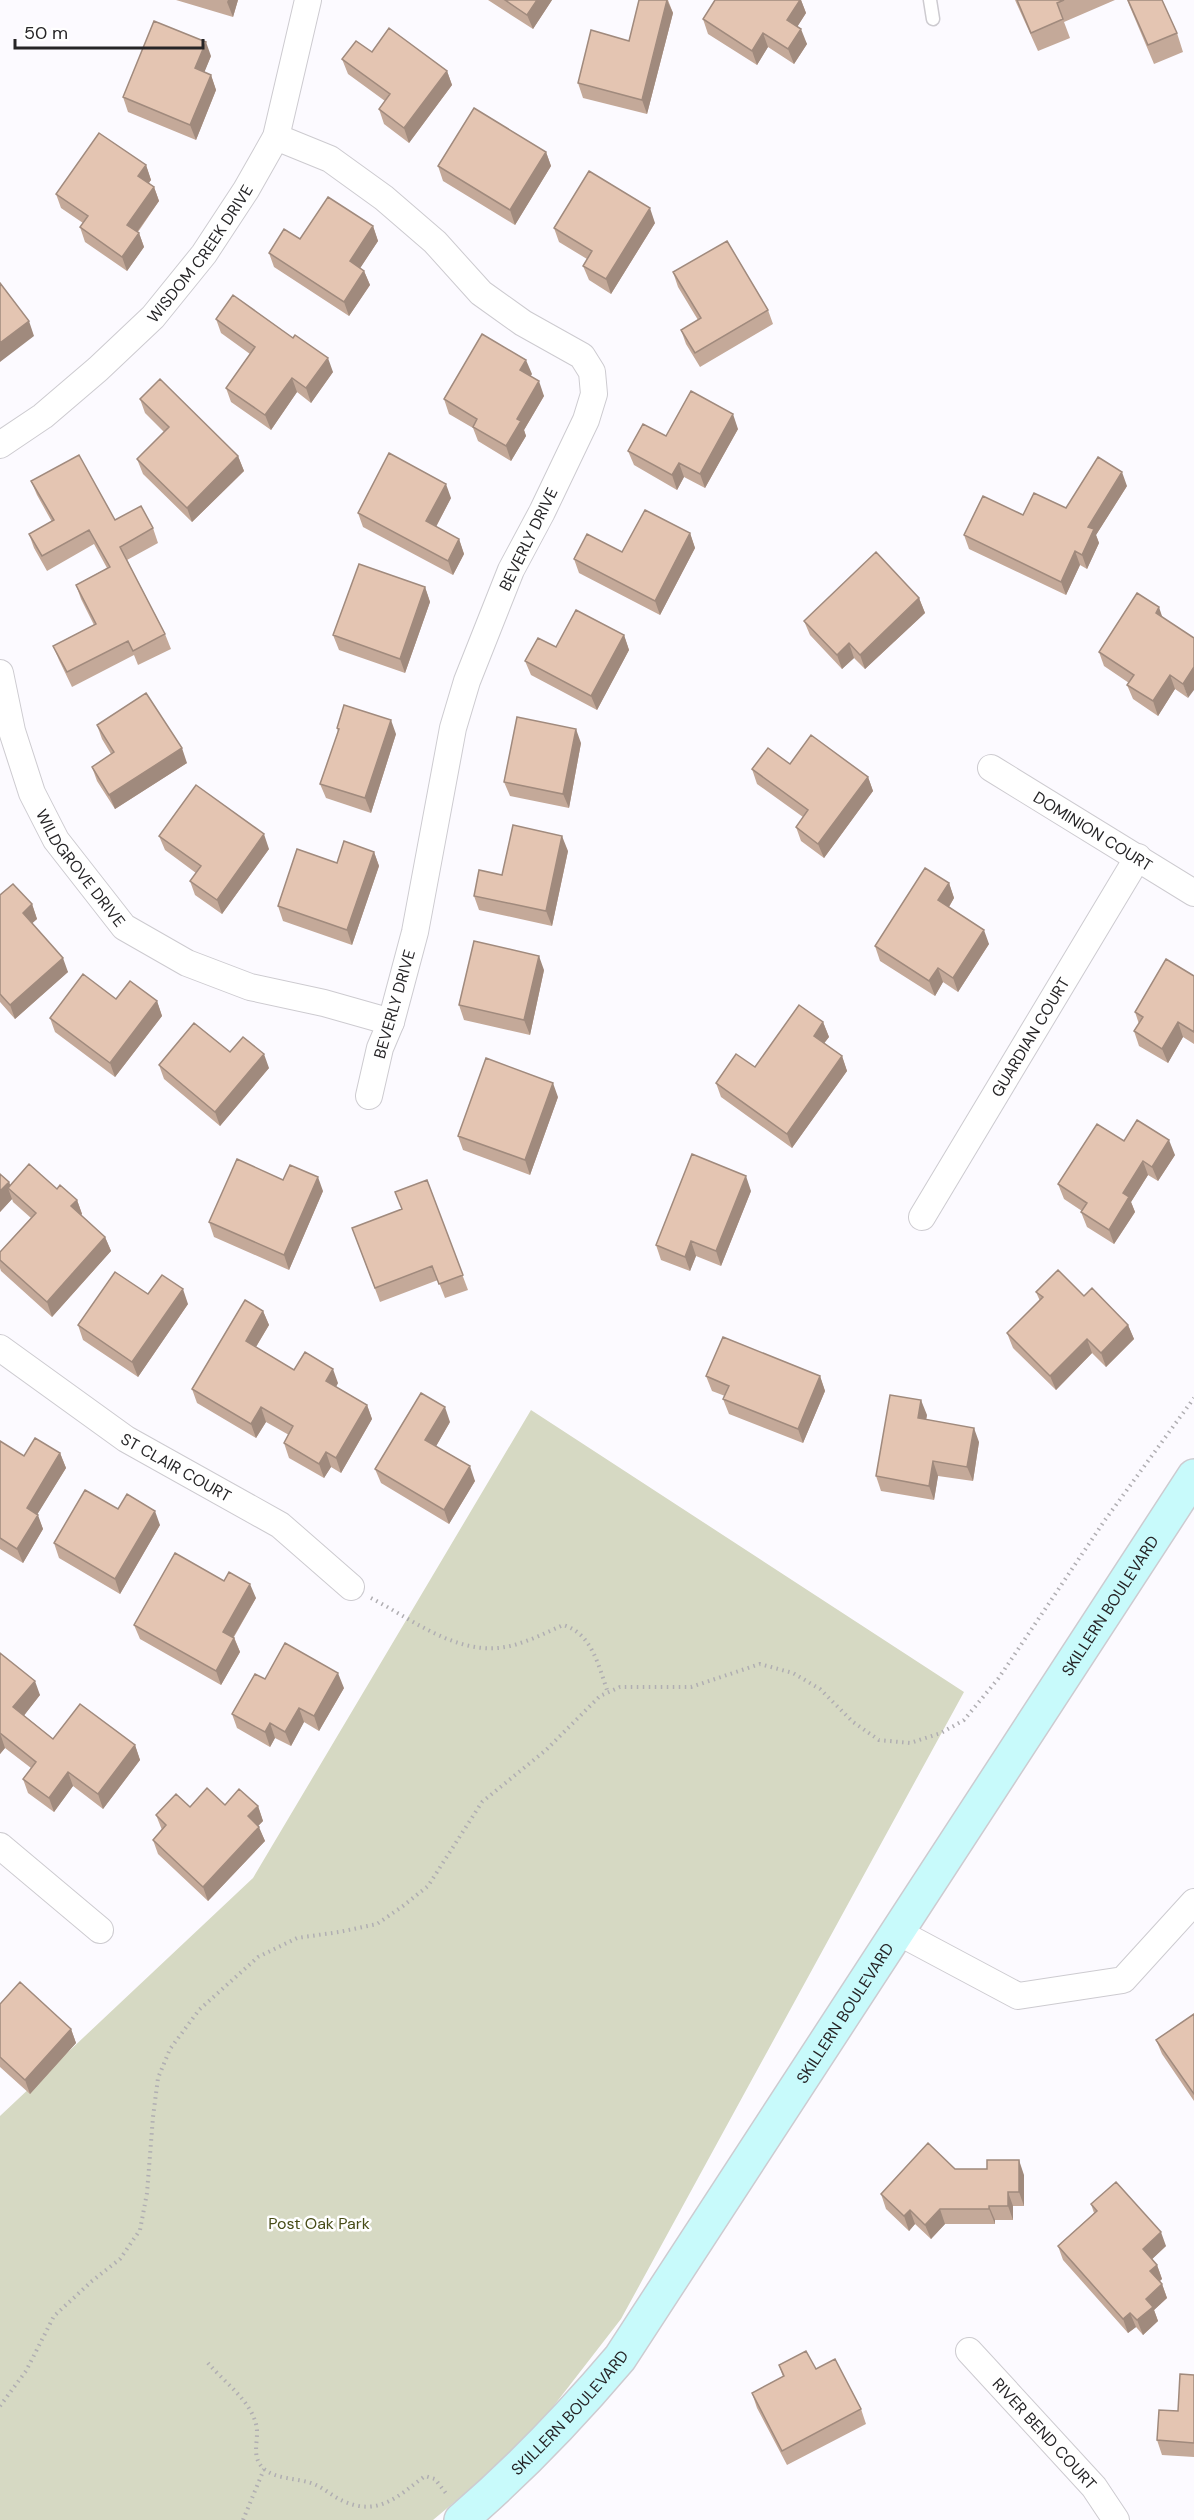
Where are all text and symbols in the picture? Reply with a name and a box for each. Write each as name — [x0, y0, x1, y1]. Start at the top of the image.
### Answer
scale bar — [15, 12, 202, 50]
text: 50 m — [24, 21, 68, 45]
street label: WISDOM CREEK DRIVE — [143, 181, 258, 327]
street label: BEVERLY DRIVE — [494, 484, 563, 594]
street label: DOMINION COURT — [1030, 787, 1156, 876]
street label: WILDGROVE DRIVE — [31, 806, 130, 931]
street label: BEVERLY DRIVE — [369, 947, 420, 1061]
street label: GUARDIAN COURT — [987, 974, 1074, 1101]
street label: ST CLAIR COURT — [117, 1428, 235, 1507]
street label: SKILLERN BOULEVARD — [1057, 1532, 1164, 1680]
street label: SKILLERN BOULEVARD — [792, 1939, 898, 2087]
park label: Post Oak Park — [268, 2213, 370, 2234]
street label: SKILLERN BOULEVARD — [507, 2346, 633, 2480]
street label: RIVER BEND COURT — [988, 2373, 1101, 2494]

